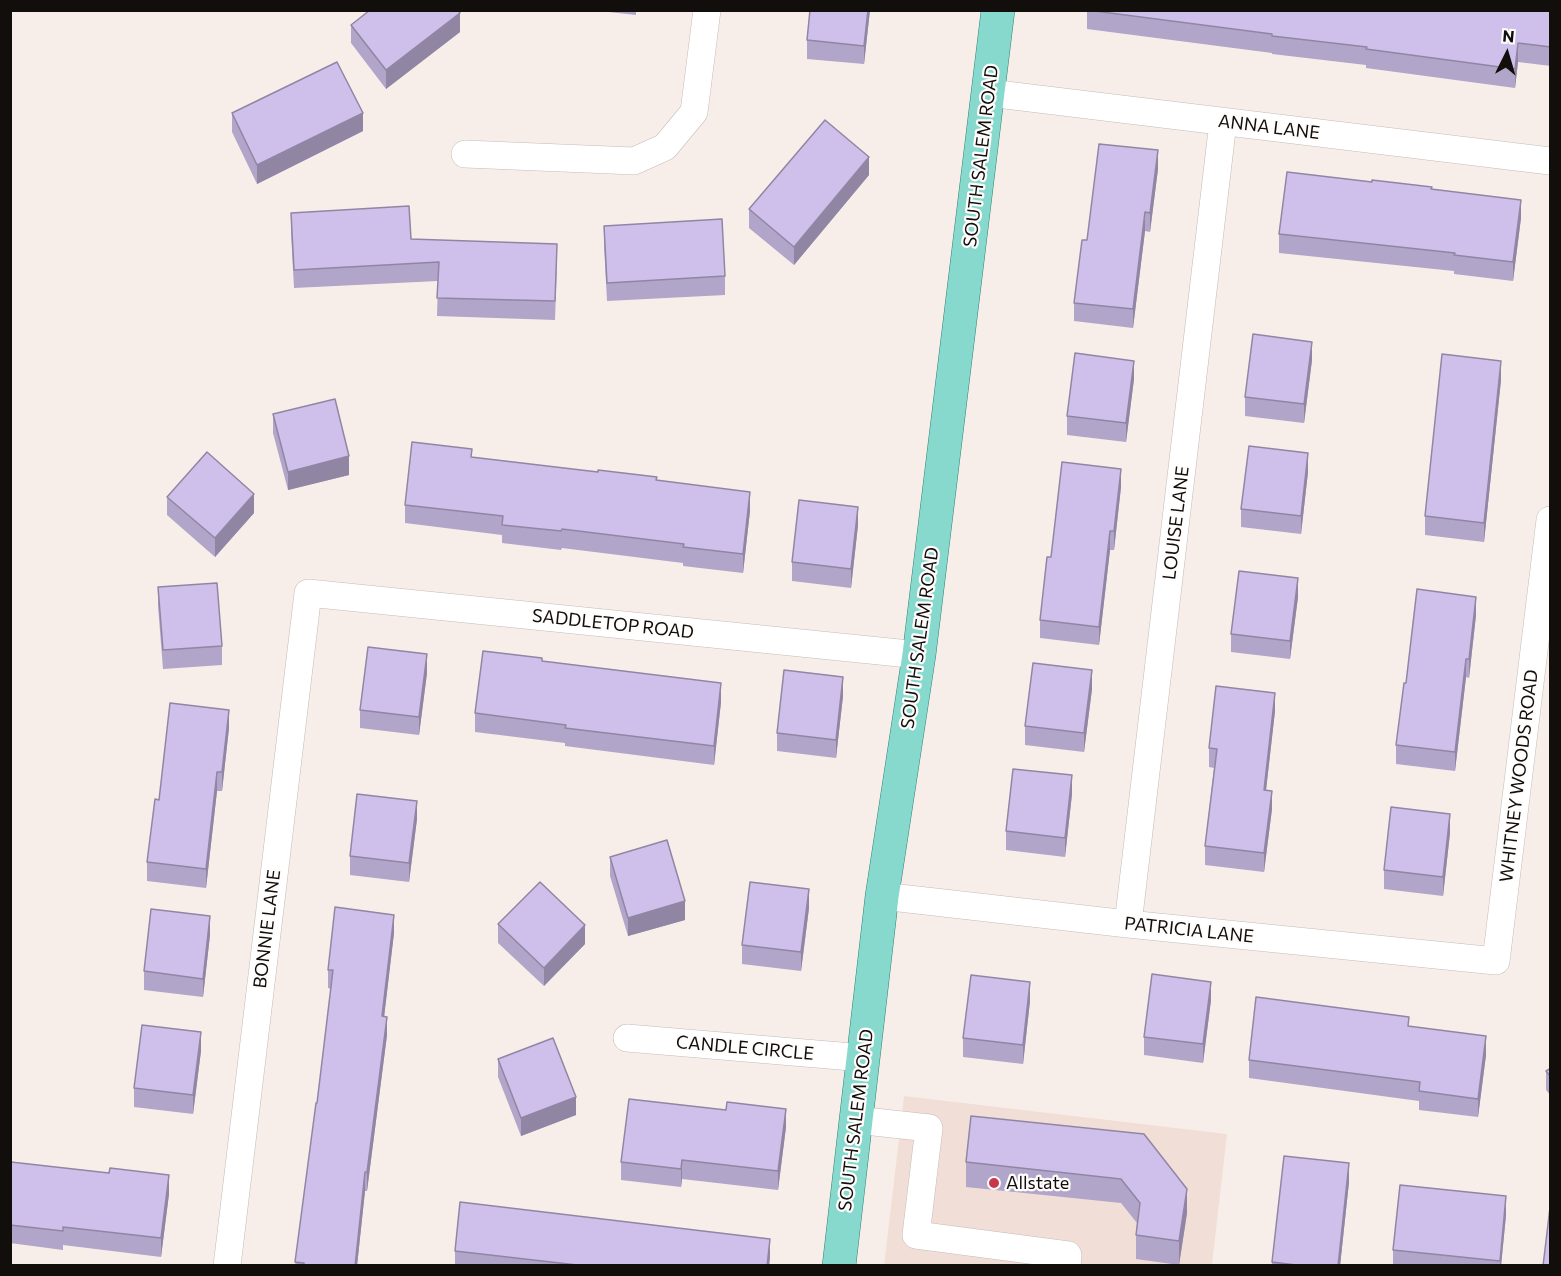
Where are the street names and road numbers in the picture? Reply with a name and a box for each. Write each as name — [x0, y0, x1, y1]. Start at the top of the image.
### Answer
street label: SOUTH SALEM ROAD — [959, 64, 1003, 248]
street label: ANNA LANE — [1217, 110, 1321, 144]
street label: LOUISE LANE — [1158, 465, 1194, 581]
street label: SOUTH SALEM ROAD — [897, 546, 943, 730]
street label: SADDLETOP ROAD — [531, 605, 695, 643]
street label: WHITNEY WOODS ROAD — [1495, 668, 1543, 884]
street label: BONNIE LANE — [249, 868, 285, 990]
street label: PATRICIA LANE — [1123, 912, 1255, 948]
street label: SOUTH SALEM ROAD — [834, 1028, 878, 1212]
street label: CANDLE CIRCLE — [675, 1031, 815, 1065]

